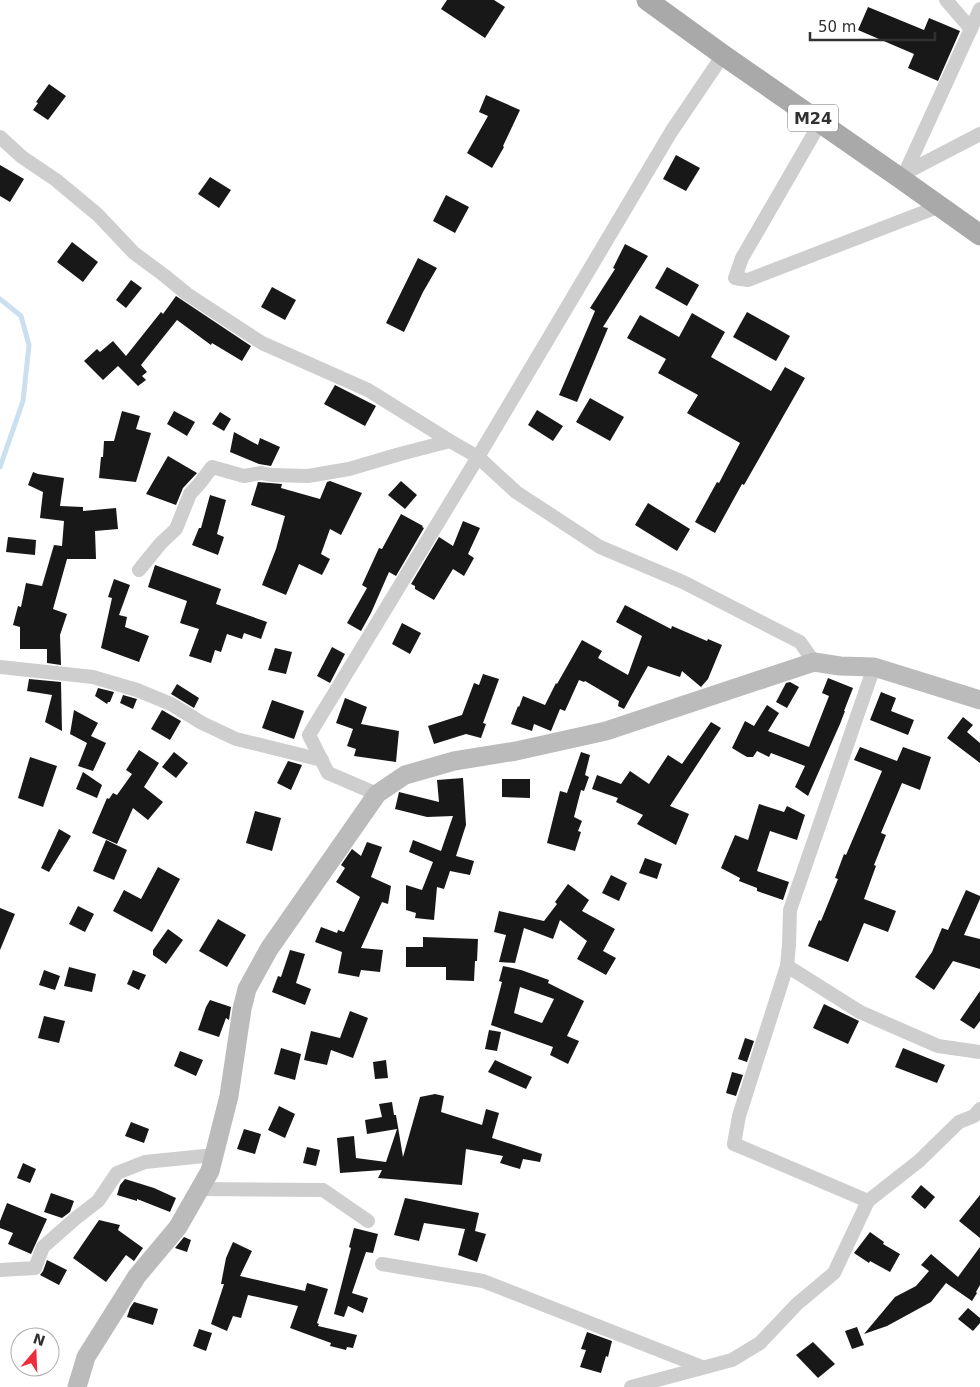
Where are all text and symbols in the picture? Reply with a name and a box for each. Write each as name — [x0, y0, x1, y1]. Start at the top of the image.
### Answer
scale bar — [810, 10, 935, 42]
text: 50 m — [818, 18, 856, 36]
road number: M24 — [788, 105, 838, 132]
north arrow — [10, 1327, 60, 1377]
text: N — [31, 1330, 47, 1349]

